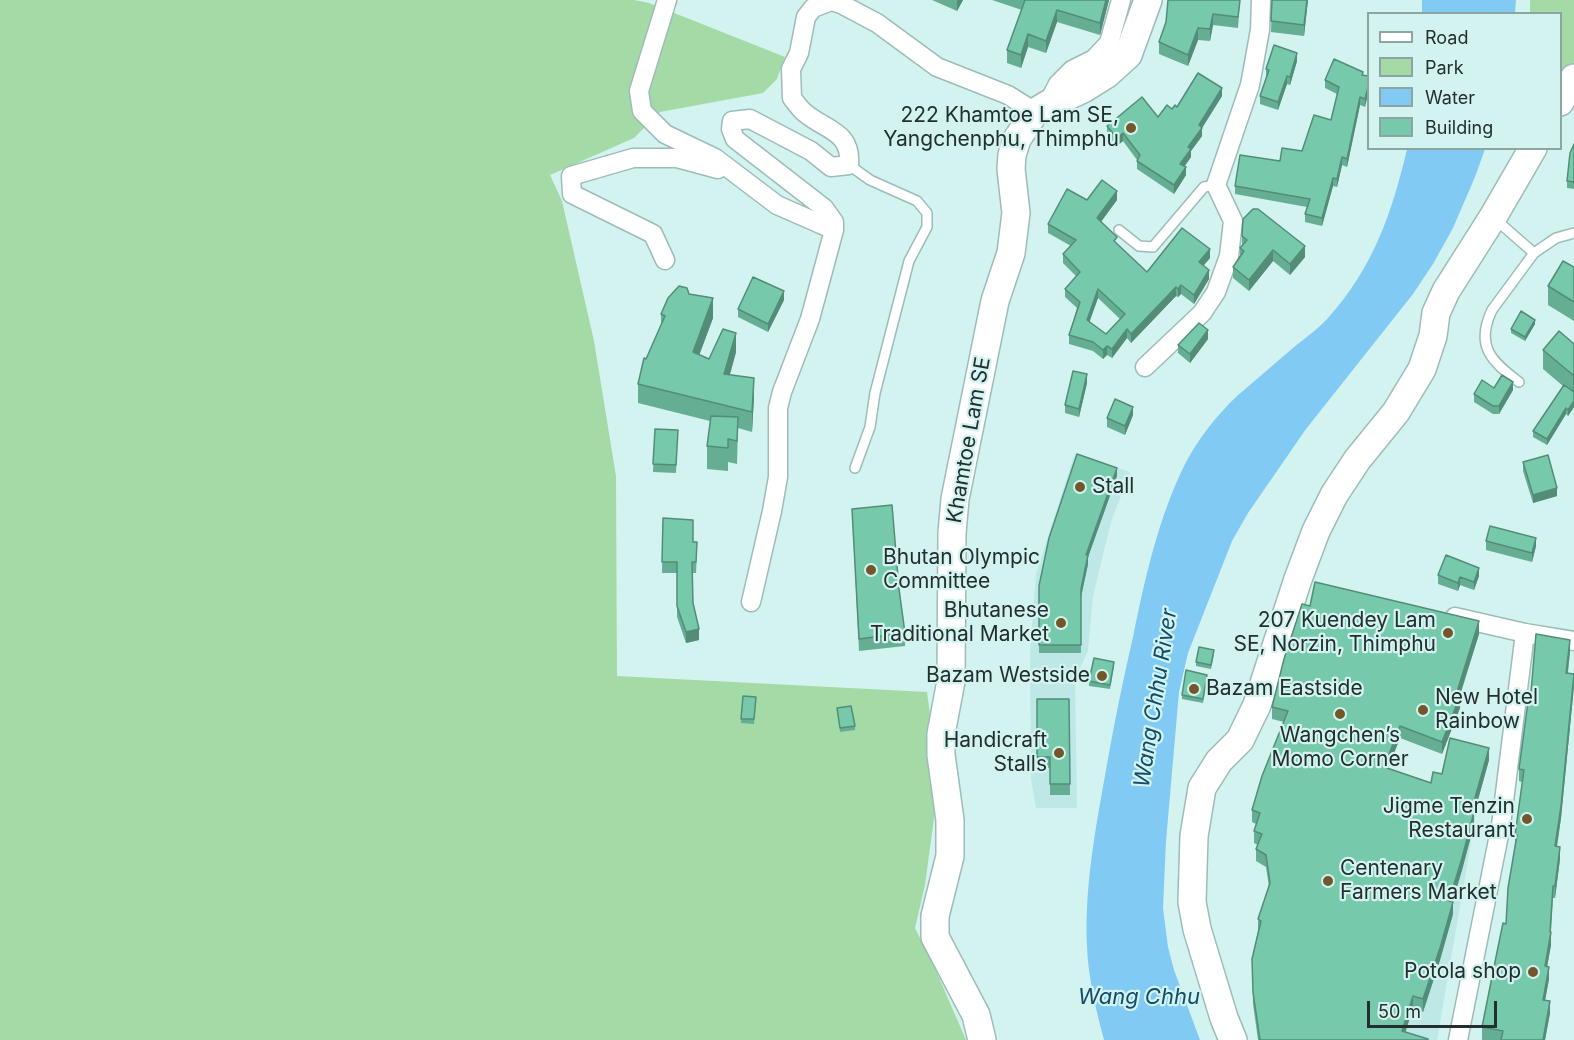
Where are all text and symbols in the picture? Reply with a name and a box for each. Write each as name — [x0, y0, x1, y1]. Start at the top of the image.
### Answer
legend — [1367, 12, 1562, 150]
text: Road — [1425, 27, 1468, 48]
text: Park — [1425, 57, 1464, 78]
text: Water — [1425, 87, 1475, 108]
place label: 222 Khamtoe Lam SE, Yangchenphu, Thimphu — [883, 103, 1119, 153]
text: Building — [1425, 117, 1493, 138]
marker: 222 Khamtoe Lam SE, Yangchenphu, Thimphu — [1124, 121, 1138, 135]
street label: Khamtoe Lam SE — [942, 355, 996, 525]
place label: Stall — [1092, 474, 1134, 500]
marker: Stall — [1073, 480, 1087, 494]
place label: Bhutan Olympic Committee — [883, 545, 1040, 595]
marker: Bhutan Olympic Committee — [864, 563, 878, 577]
place label: Bhutanese Traditional Market — [870, 598, 1049, 648]
water label: Wang Chhu River — [1129, 607, 1183, 789]
place label: 207 Kuendey Lam SE, Norzin, Thimphu — [1233, 608, 1436, 658]
marker: Bhutanese Traditional Market — [1054, 616, 1068, 630]
marker: 207 Kuendey Lam SE, Norzin, Thimphu — [1441, 626, 1455, 640]
place label: Bazam Westside — [926, 663, 1090, 689]
marker: Bazam Westside — [1095, 669, 1109, 683]
place label: Bazam Eastside — [1206, 676, 1363, 702]
marker: Bazam Eastside — [1187, 682, 1201, 696]
place label: New Hotel Rainbow — [1435, 685, 1538, 735]
marker: New Hotel Rainbow — [1416, 703, 1430, 717]
marker: Wangchen’s Momo Corner — [1333, 707, 1347, 721]
place label: Wangchen’s Momo Corner — [1271, 723, 1409, 773]
place label: Handicraft Stalls — [944, 728, 1047, 778]
marker: Handicraft Stalls — [1052, 746, 1066, 760]
place label: Jigme Tenzin Restaurant — [1383, 794, 1515, 844]
marker: Jigme Tenzin Restaurant — [1520, 812, 1534, 826]
place label: Centenary Farmers Market — [1340, 856, 1497, 906]
marker: Centenary Farmers Market — [1321, 874, 1335, 888]
place label: Potola shop — [1404, 959, 1521, 985]
marker: Potola shop — [1526, 965, 1540, 979]
water label: Wang Chhu — [1078, 984, 1200, 1010]
scale bar — [1370, 989, 1500, 1027]
text: 50 m — [1378, 1001, 1421, 1022]

